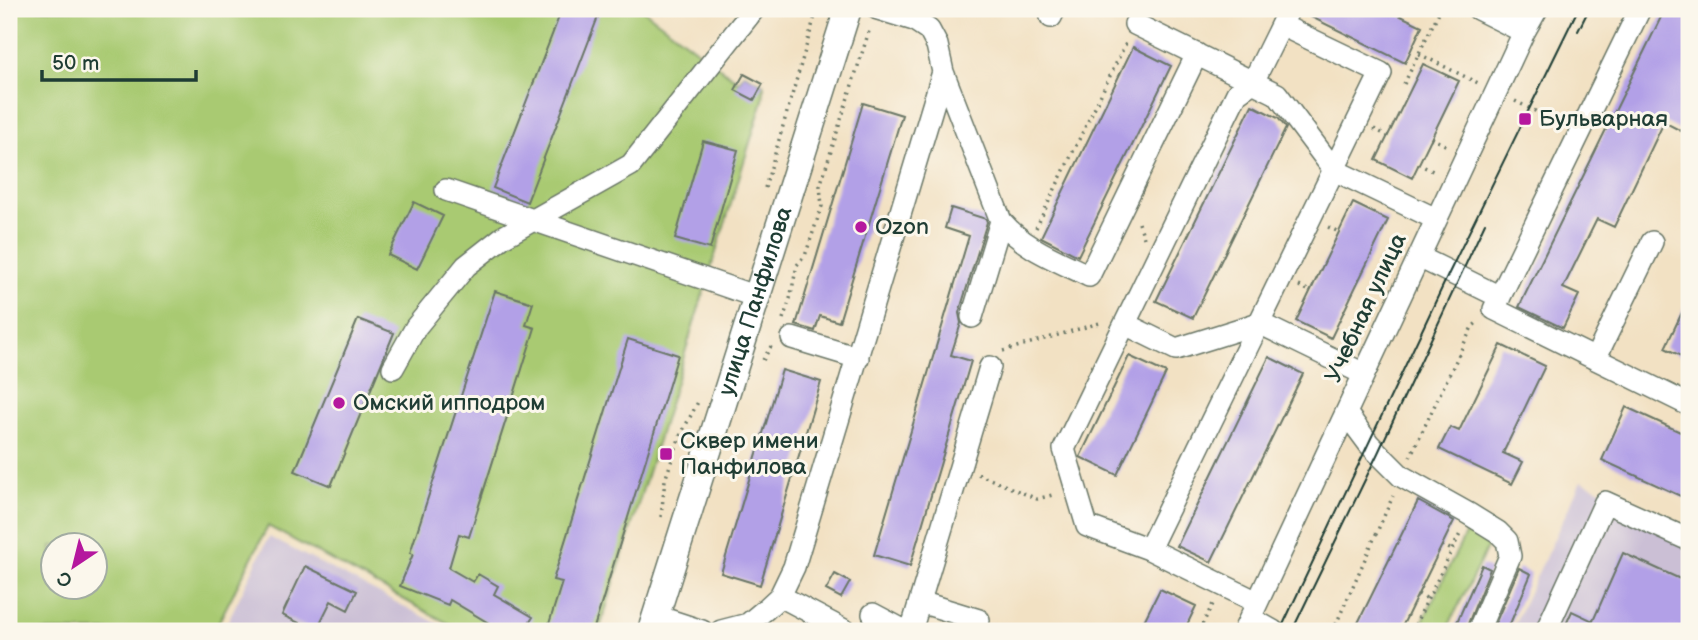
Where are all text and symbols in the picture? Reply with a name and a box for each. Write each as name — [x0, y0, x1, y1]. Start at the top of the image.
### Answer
scale bar — [42, 38, 196, 82]
text: 50 m — [52, 51, 99, 76]
place label: Бульварная — [1539, 105, 1668, 133]
marker: Бульварная — [1517, 111, 1533, 127]
street label: улица Панфилова — [712, 203, 799, 399]
place label: Ozon — [875, 213, 929, 241]
marker: Ozon — [853, 219, 869, 235]
street label: Учебная улица — [1319, 229, 1413, 387]
place label: Омский ипподром — [353, 389, 545, 417]
marker: Омский ипподром — [331, 395, 347, 411]
place label: Сквер имени Панфилова — [680, 427, 818, 481]
marker: Сквер имени Панфилова — [658, 446, 674, 462]
north arrow — [38, 532, 108, 602]
text: С — [53, 565, 77, 592]

